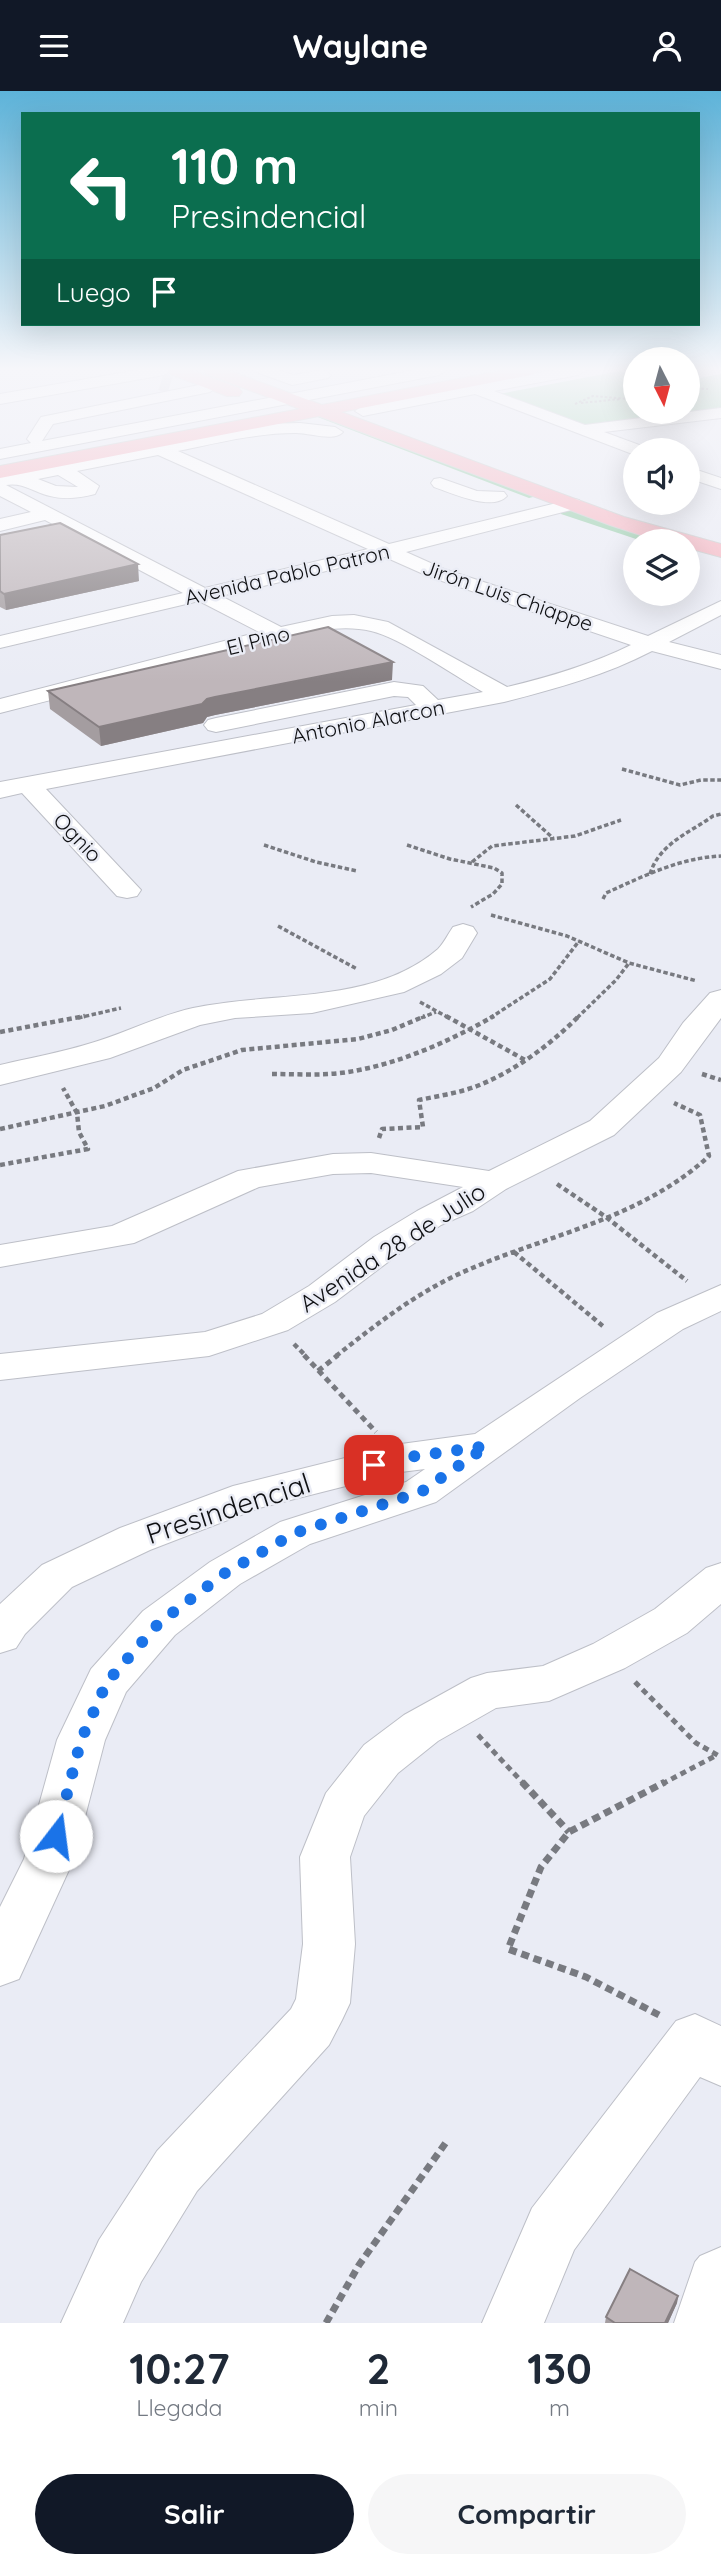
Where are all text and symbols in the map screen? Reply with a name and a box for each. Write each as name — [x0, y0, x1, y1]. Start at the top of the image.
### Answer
text: Waylane — [293, 26, 428, 66]
icon: menu — [35, 27, 73, 65]
icon: person — [648, 27, 686, 65]
text: 110 m — [171, 135, 298, 196]
icon: left — [56, 140, 147, 231]
text: Presindencial — [171, 196, 366, 236]
icon: arrive — [145, 273, 183, 311]
text: Luego — [56, 276, 131, 309]
north arrow — [623, 347, 700, 423]
map controls — [623, 347, 700, 606]
button: sound — [623, 438, 700, 515]
button: layers — [623, 529, 700, 606]
street label: Avenida Pablo Patron — [182, 538, 392, 610]
street label: Jirón Luis Chiappe — [419, 554, 597, 636]
street label: El Pino — [224, 620, 292, 660]
street label: Antonio Alarcon — [289, 693, 447, 749]
street label: Ognio — [48, 807, 108, 867]
street label: Avenida 28 de Julio — [293, 1176, 491, 1318]
pin — [344, 1435, 404, 1495]
icon: arrive — [355, 1446, 393, 1484]
street label: Presindencial — [141, 1465, 315, 1551]
position arrow — [19, 1799, 93, 1873]
text: 10:27 — [129, 2342, 230, 2395]
text: 2 — [366, 2342, 390, 2395]
text: 130 — [527, 2342, 592, 2395]
text: Llegada — [136, 2393, 223, 2422]
text: min — [359, 2393, 398, 2422]
text: m — [549, 2393, 570, 2422]
button: Salir — [35, 2474, 354, 2554]
button: Compartir — [368, 2474, 686, 2554]

